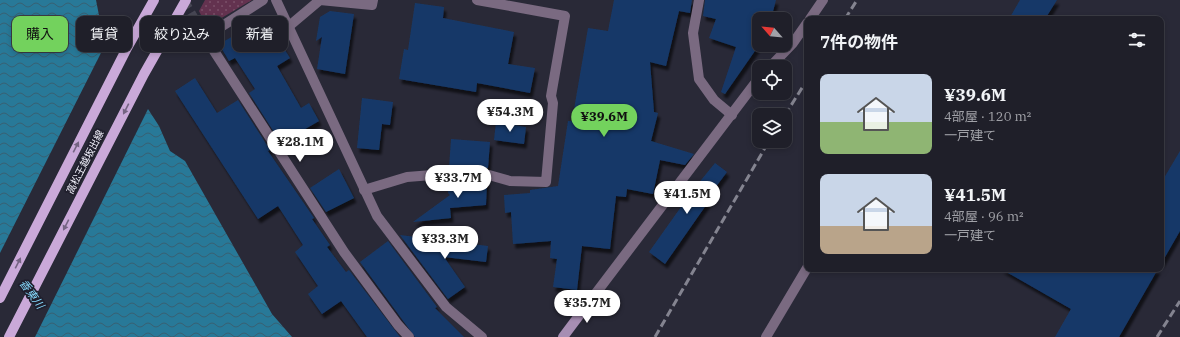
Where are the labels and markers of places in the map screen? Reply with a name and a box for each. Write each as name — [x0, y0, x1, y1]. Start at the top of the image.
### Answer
pin: ¥54.3M — [477, 99, 543, 133]
pin: ¥39.6M — [571, 104, 637, 138]
pin: ¥28.1M — [267, 129, 333, 163]
pin: ¥33.7M — [425, 165, 491, 199]
pin: ¥41.5M — [654, 181, 720, 215]
pin: ¥33.3M — [412, 226, 478, 260]
pin: ¥35.7M — [554, 290, 620, 324]

